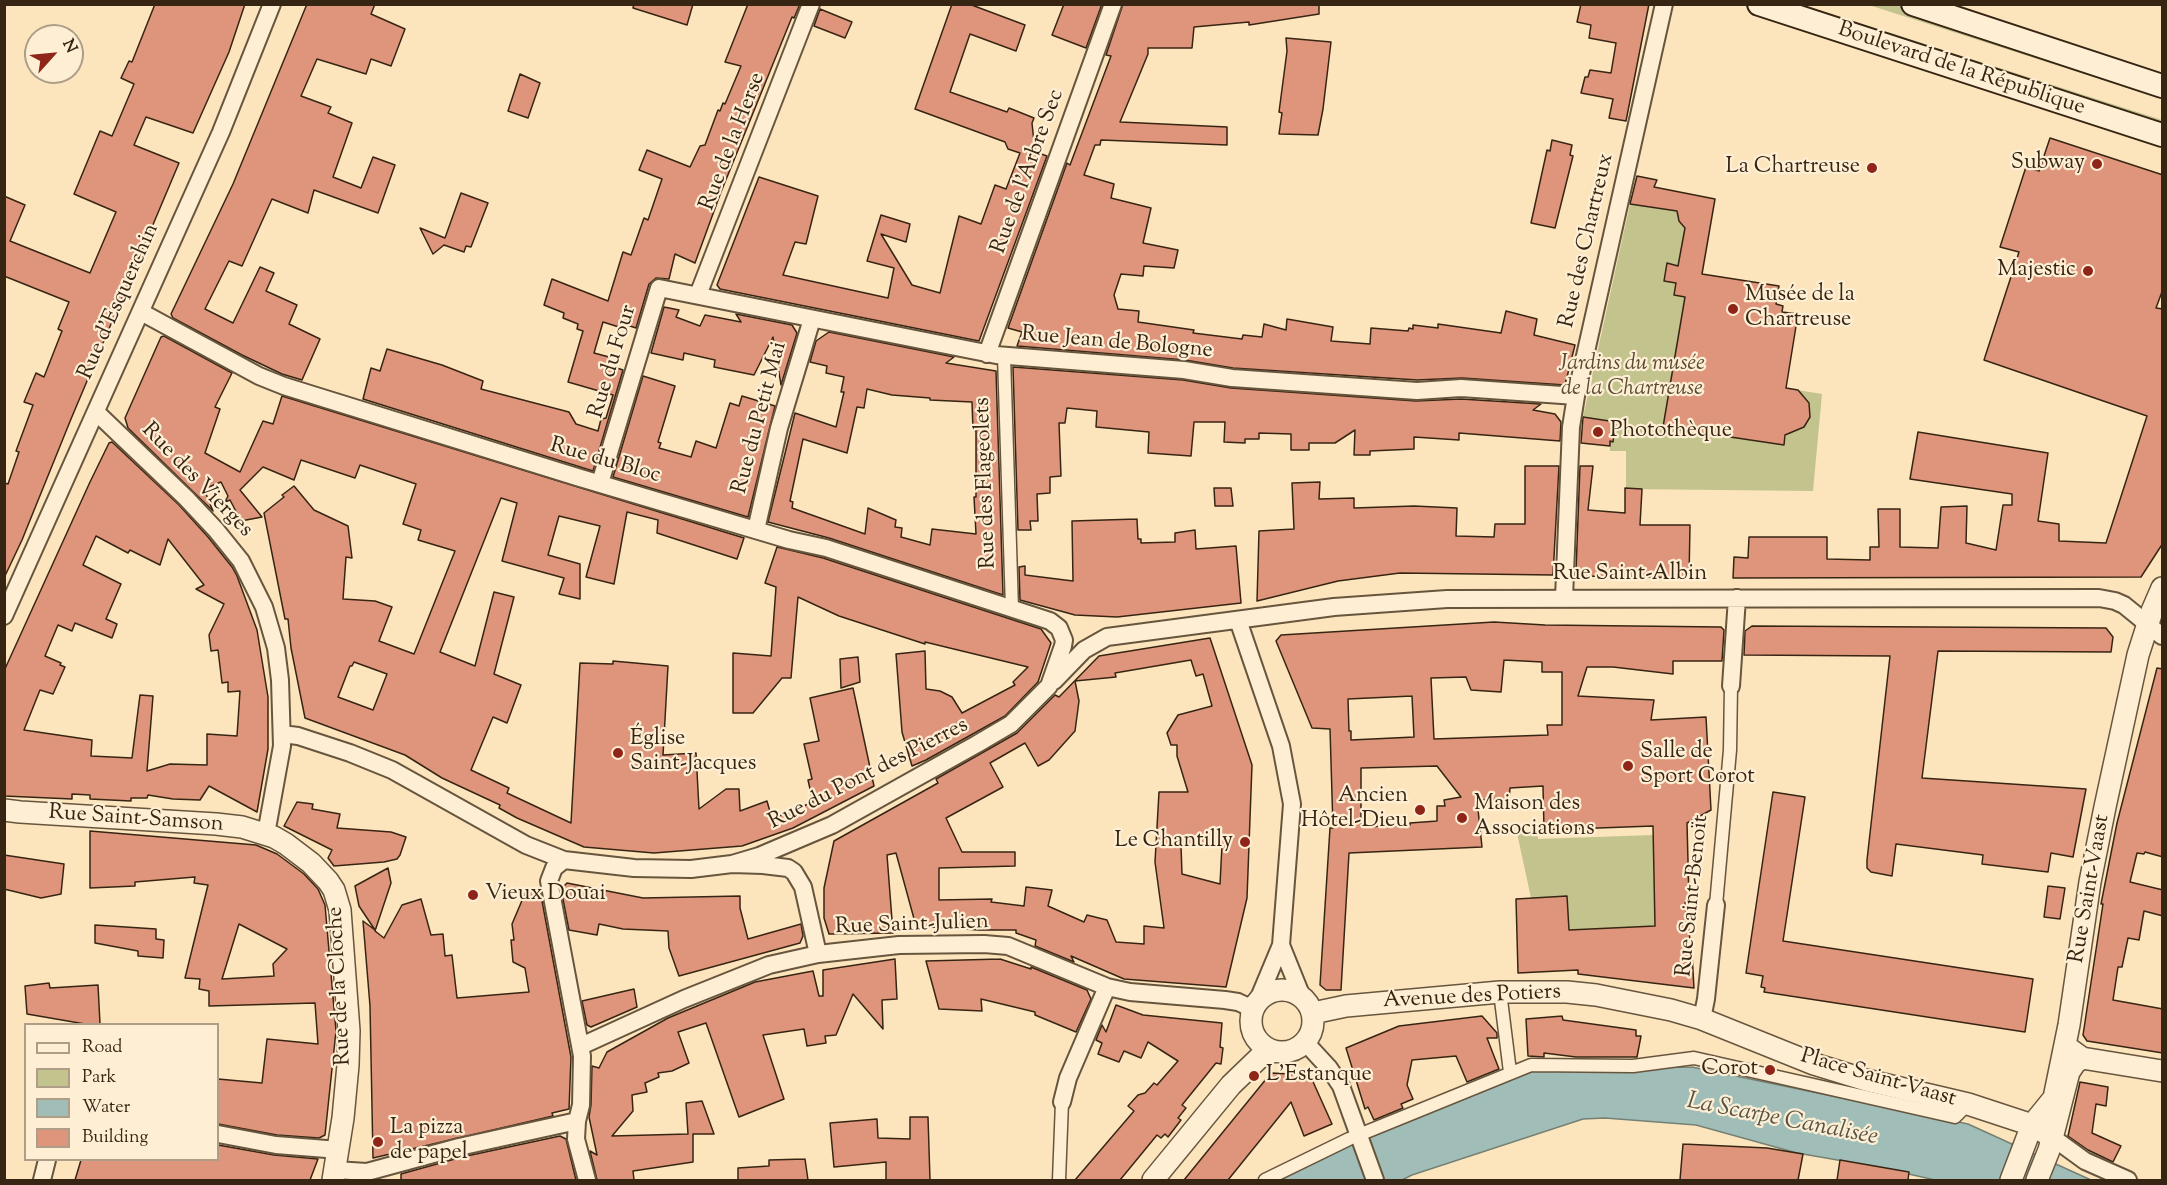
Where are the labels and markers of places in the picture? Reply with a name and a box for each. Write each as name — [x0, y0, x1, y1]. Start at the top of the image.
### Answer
place label: Subway — [2011, 151, 2085, 177]
place label: La Chartreuse — [1726, 155, 1860, 181]
marker: Subway — [2090, 157, 2104, 171]
marker: La Chartreuse — [1865, 161, 1879, 175]
place label: Majestic — [1997, 258, 2076, 284]
marker: Majestic — [2081, 264, 2095, 278]
place label: Musée de la Chartreuse — [1745, 283, 1855, 334]
marker: Musée de la Chartreuse — [1726, 302, 1740, 316]
place label: Photothèque — [1610, 419, 1732, 445]
marker: Photothèque — [1591, 425, 1605, 439]
place label: Église Saint-Jacques — [630, 727, 756, 778]
place label: Salle de Sport Corot — [1640, 740, 1755, 792]
marker: Église Saint-Jacques — [611, 746, 625, 760]
marker: Salle de Sport Corot — [1621, 759, 1635, 773]
place label: Ancien Hôtel-Dieu — [1301, 784, 1408, 836]
place label: Maison des Associations — [1474, 792, 1595, 843]
marker: Ancien Hôtel-Dieu — [1413, 803, 1427, 817]
marker: Maison des Associations — [1455, 811, 1469, 825]
place label: Le Chantilly — [1114, 829, 1233, 855]
marker: Le Chantilly — [1238, 835, 1252, 849]
place label: Vieux Douai — [485, 882, 606, 908]
marker: Vieux Douai — [466, 888, 480, 902]
place label: Corot — [1701, 1057, 1758, 1083]
place label: L'Estanque — [1266, 1063, 1372, 1089]
marker: Corot — [1763, 1063, 1777, 1077]
marker: L'Estanque — [1247, 1069, 1261, 1083]
place label: La pizza de papel — [390, 1116, 468, 1168]
marker: La pizza de papel — [371, 1135, 385, 1149]

